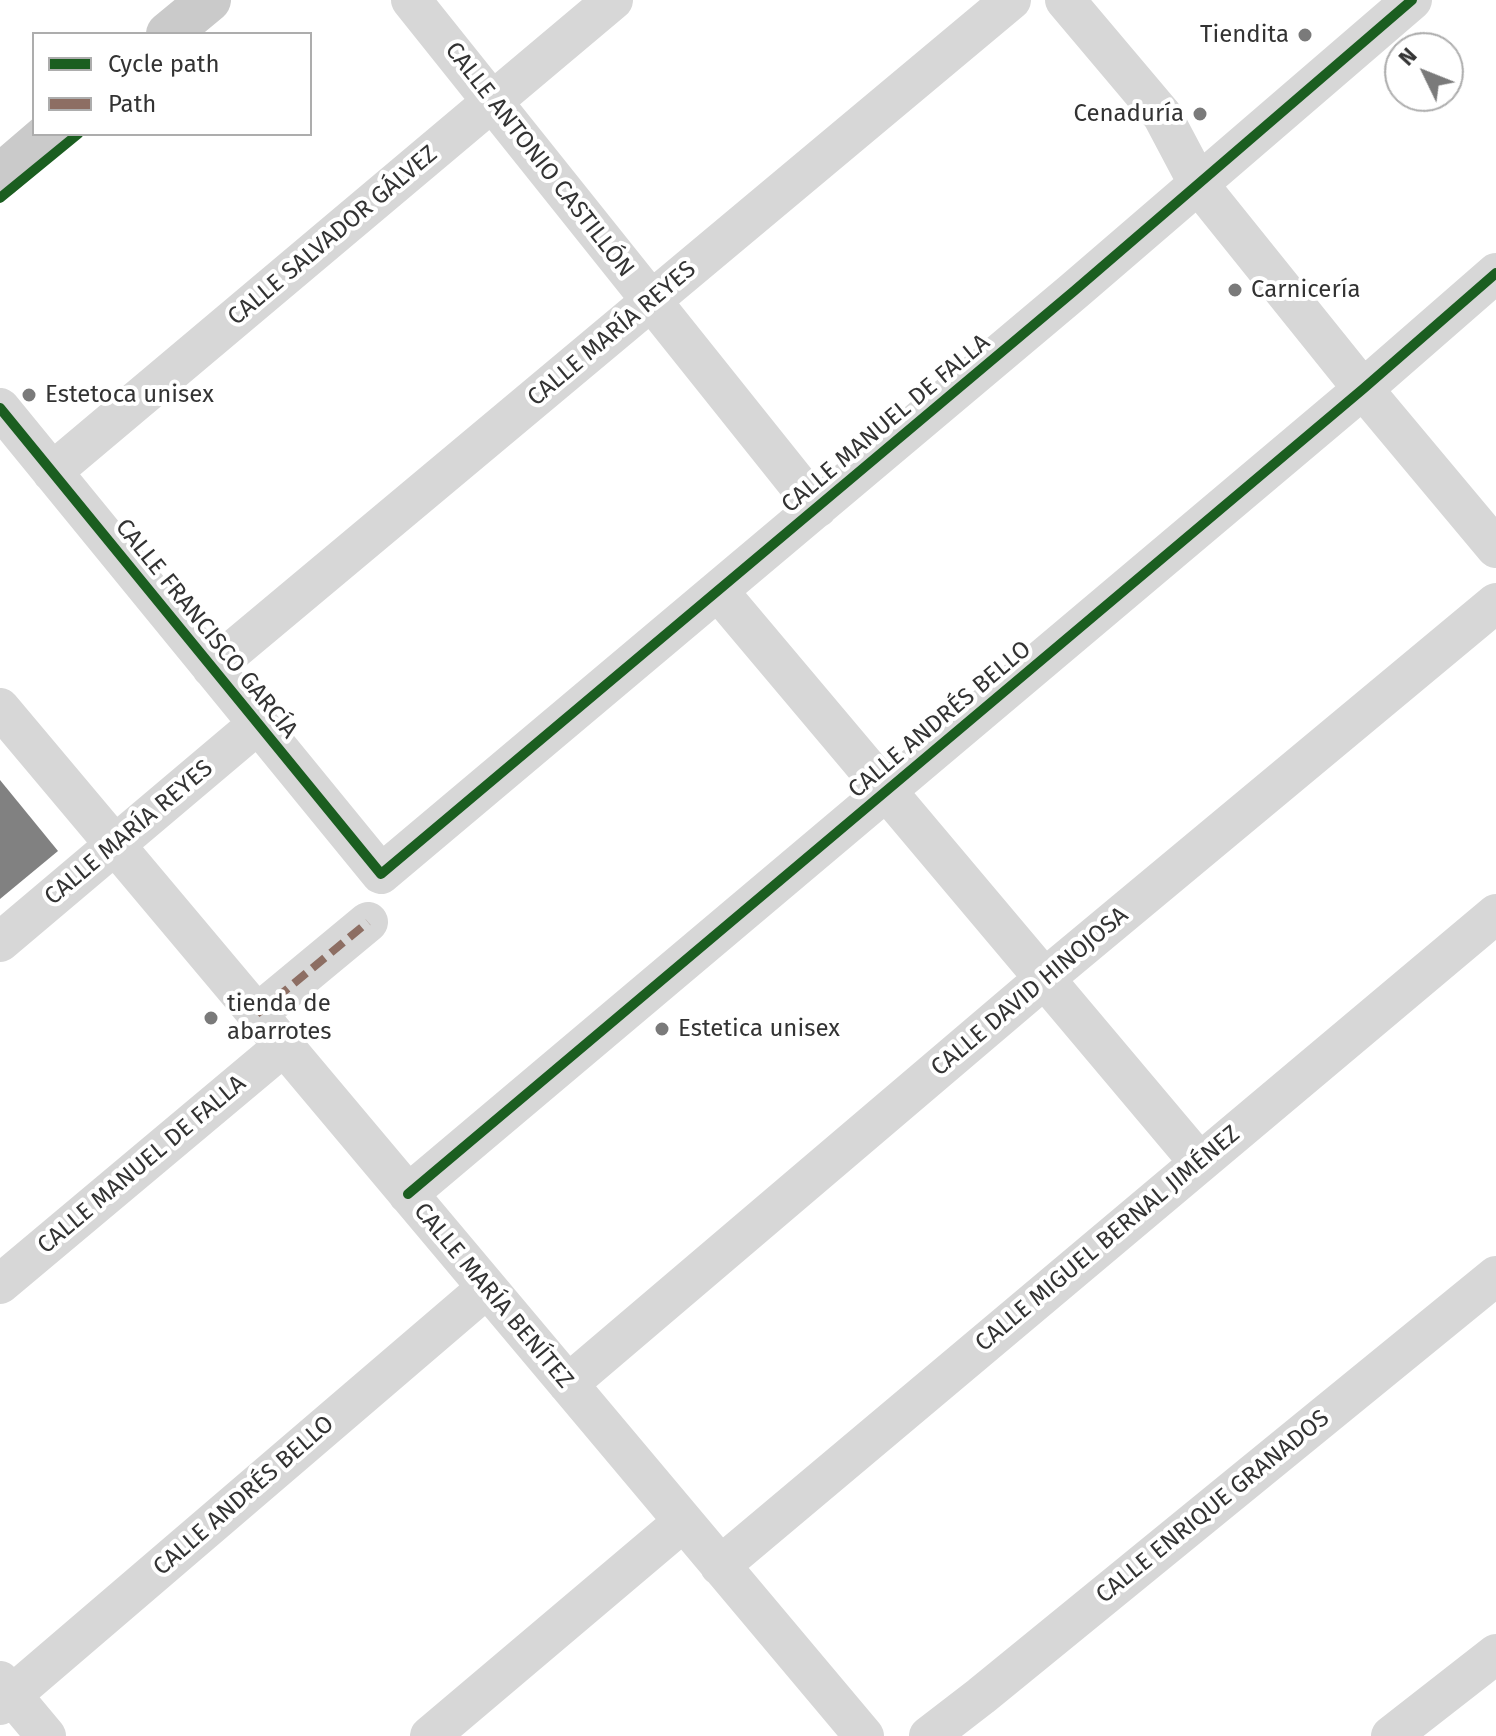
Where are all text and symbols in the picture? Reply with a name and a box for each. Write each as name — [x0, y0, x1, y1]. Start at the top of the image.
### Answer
place label: Tiendita — [1200, 21, 1289, 49]
marker: Tiendita — [1296, 26, 1314, 44]
legend — [32, 32, 312, 136]
north arrow — [1384, 32, 1464, 112]
street label: CALLE ANTONIO CASTILLÓN — [438, 37, 640, 283]
text: N — [1393, 42, 1422, 71]
text: Cycle path — [108, 50, 220, 78]
text: Path — [108, 90, 156, 118]
place label: Cenaduría — [1073, 100, 1184, 128]
marker: Cenaduría — [1191, 105, 1209, 123]
street label: CALLE SALVADOR GÁLVEZ — [223, 140, 443, 332]
street label: CALLE MARÍA REYES — [522, 255, 702, 413]
place label: Carnicería — [1251, 276, 1361, 304]
marker: Carnicería — [1226, 281, 1244, 299]
street label: CALLE MANUEL DE FALLA — [776, 329, 996, 519]
place label: Estetoca unisex — [45, 381, 214, 409]
marker: Estetoca unisex — [20, 386, 38, 404]
street label: CALLE FRANCISCO GARCÍA — [109, 514, 303, 744]
street label: CALLE ANDRÉS BELLO — [843, 635, 1037, 805]
street label: CALLE MARÍA REYES — [39, 754, 219, 912]
street label: CALLE DAVID HINOJOSA — [926, 901, 1134, 1083]
place label: tienda de abarrotes — [227, 990, 332, 1046]
marker: tienda de abarrotes — [202, 1009, 220, 1027]
place label: Estetica unisex — [678, 1015, 840, 1043]
marker: Estetica unisex — [653, 1020, 671, 1038]
street label: CALLE MANUEL DE FALLA — [32, 1070, 252, 1260]
street label: CALLE MIGUEL BERNAL JIMÉNEZ — [970, 1120, 1246, 1358]
street label: CALLE MARÍA BENÍTEZ — [407, 1198, 579, 1394]
street label: CALLE ENRIQUE GRANADOS — [1091, 1404, 1335, 1610]
street label: CALLE ANDRÉS BELLO — [148, 1410, 340, 1582]

